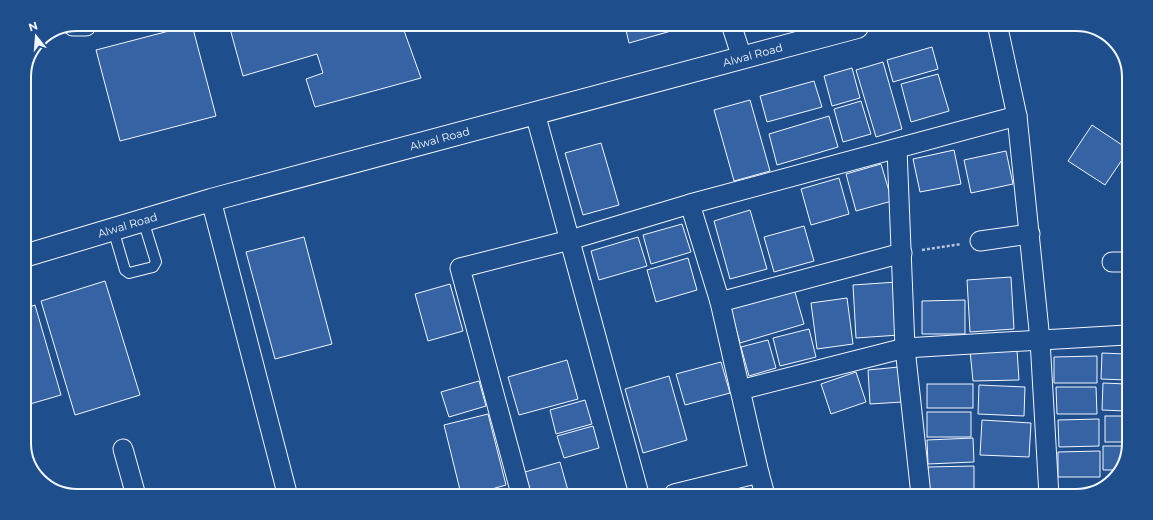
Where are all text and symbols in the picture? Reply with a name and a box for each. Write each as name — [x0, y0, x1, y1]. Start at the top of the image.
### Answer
north arrow — [16, 16, 56, 56]
text: N — [27, 18, 39, 34]
street label: Alwal Road — [721, 40, 784, 70]
street label: Alwal Road — [408, 124, 471, 153]
street label: Alwal Road — [96, 209, 159, 241]

